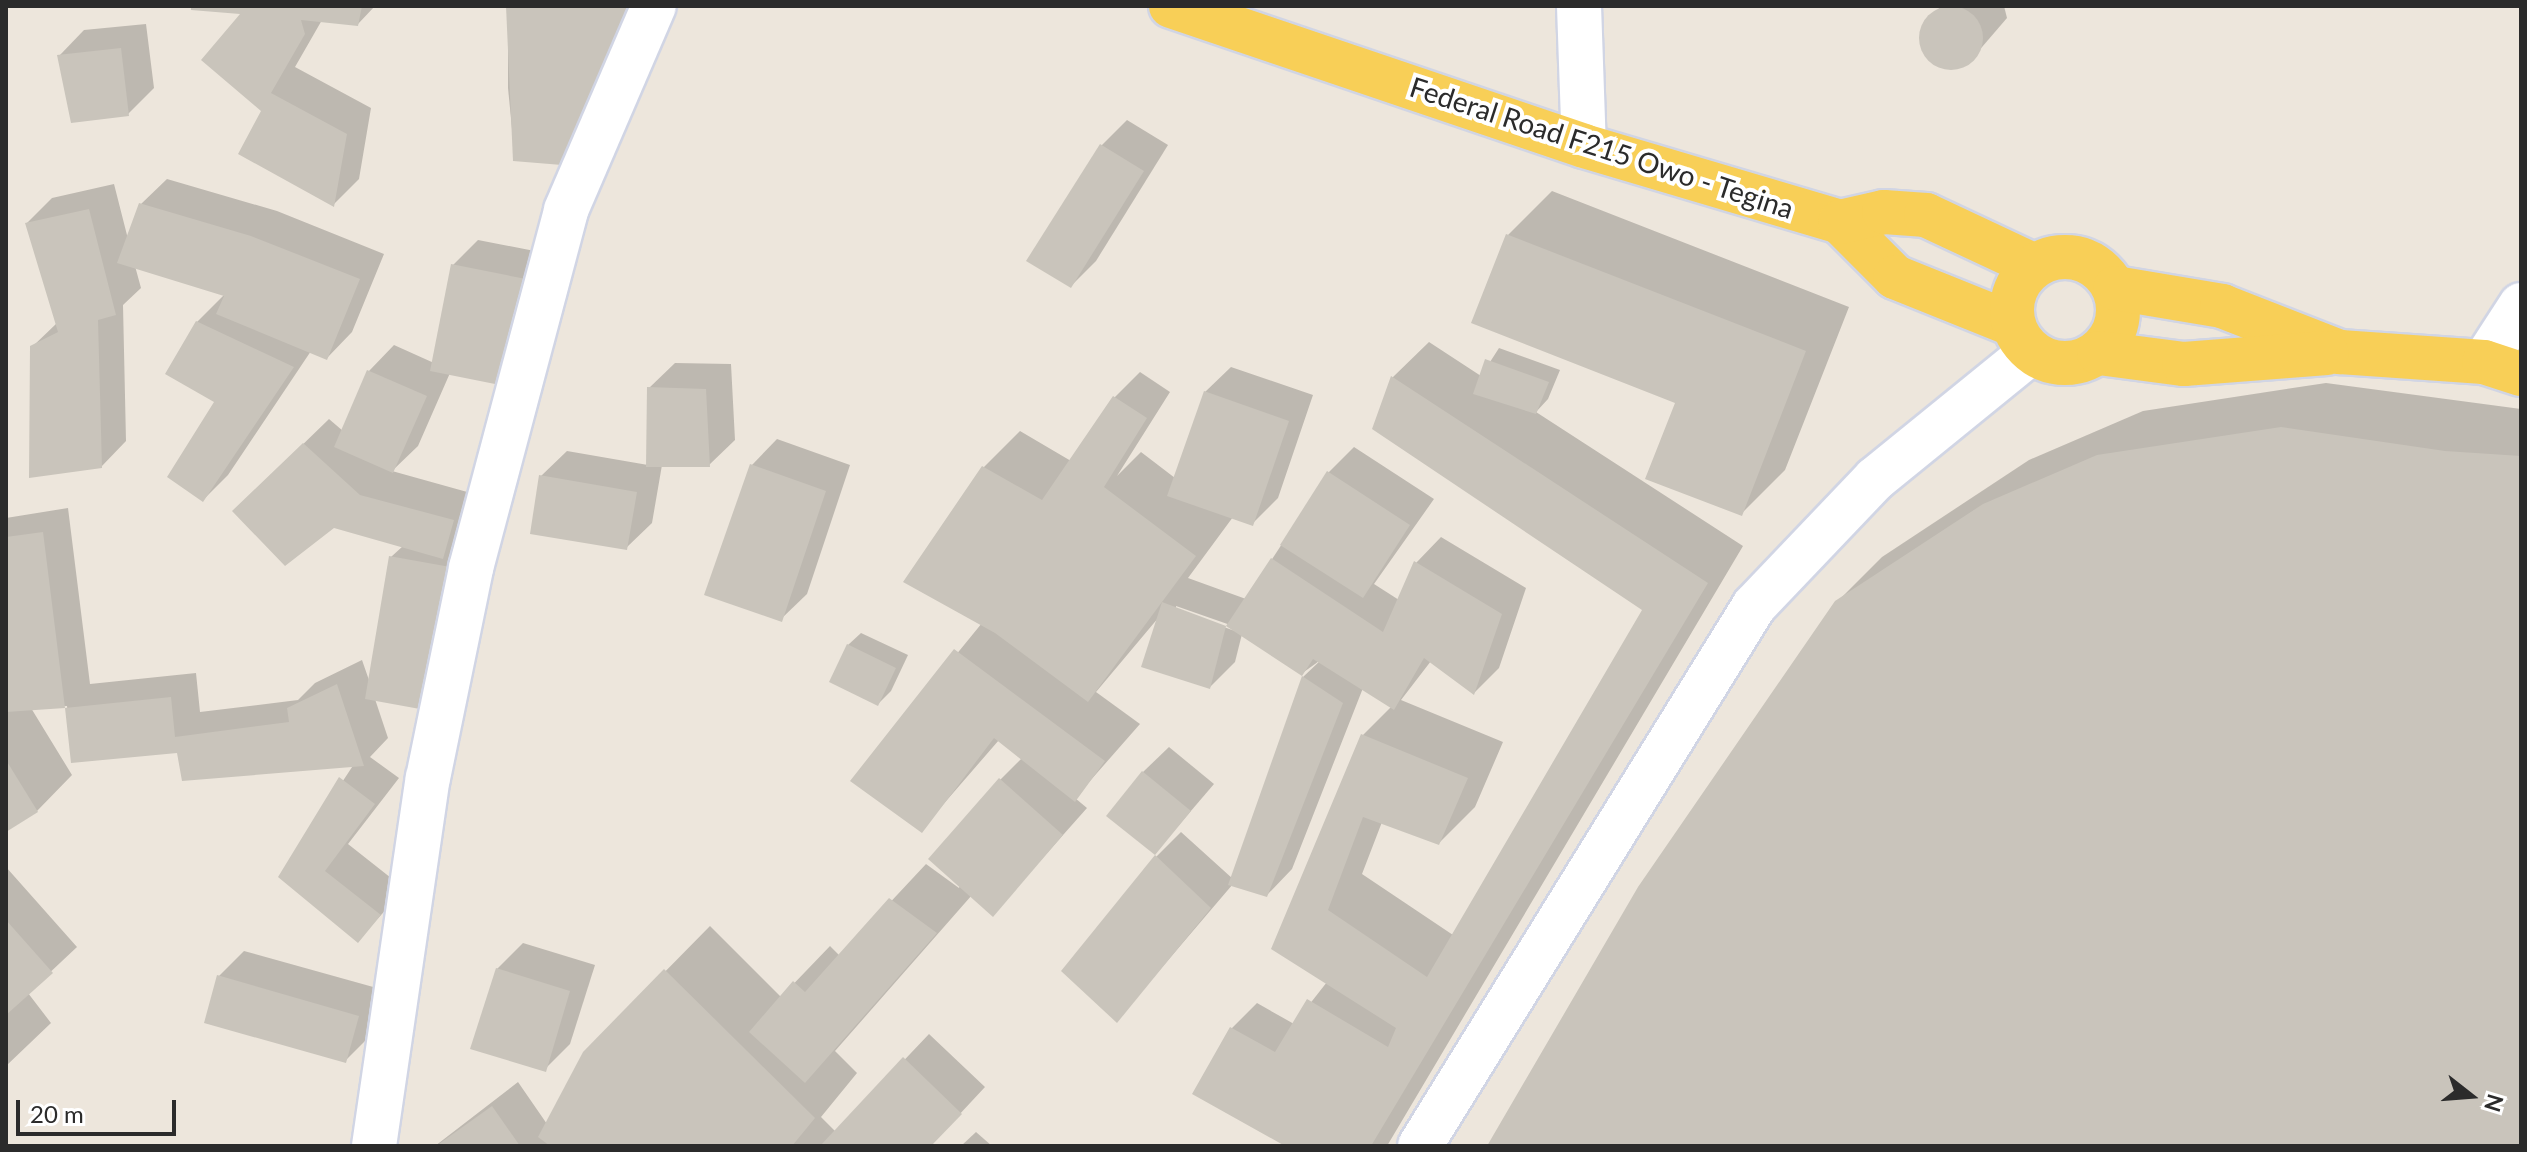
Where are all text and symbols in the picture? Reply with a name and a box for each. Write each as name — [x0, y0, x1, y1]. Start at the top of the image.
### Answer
street label: Federal Road F215 Owo - Tegina — [1406, 69, 1798, 225]
north arrow — [2431, 1056, 2511, 1136]
scale bar — [20, 1084, 180, 1134]
text: N — [2479, 1091, 2510, 1115]
text: 20 m — [30, 1099, 84, 1128]

